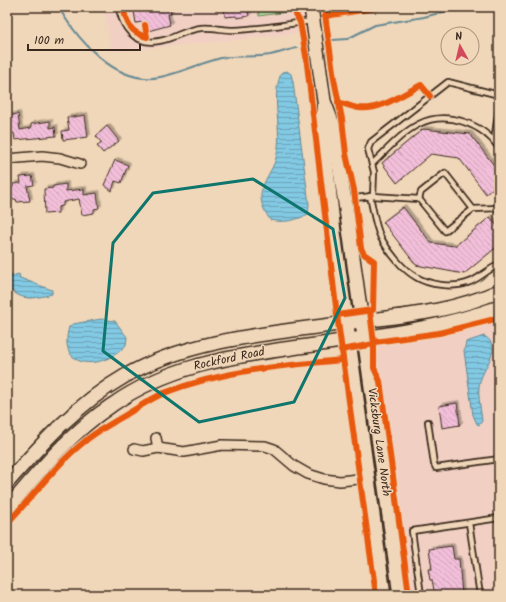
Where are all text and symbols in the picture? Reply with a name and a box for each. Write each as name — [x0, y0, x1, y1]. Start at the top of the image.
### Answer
scale bar — [28, 26, 140, 52]
north arrow — [440, 26, 480, 66]
text: N — [454, 28, 463, 46]
text: 100 m — [34, 31, 65, 50]
street label: Rockford Road — [192, 342, 267, 376]
street label: Vicksburg Lane North — [362, 387, 396, 497]

